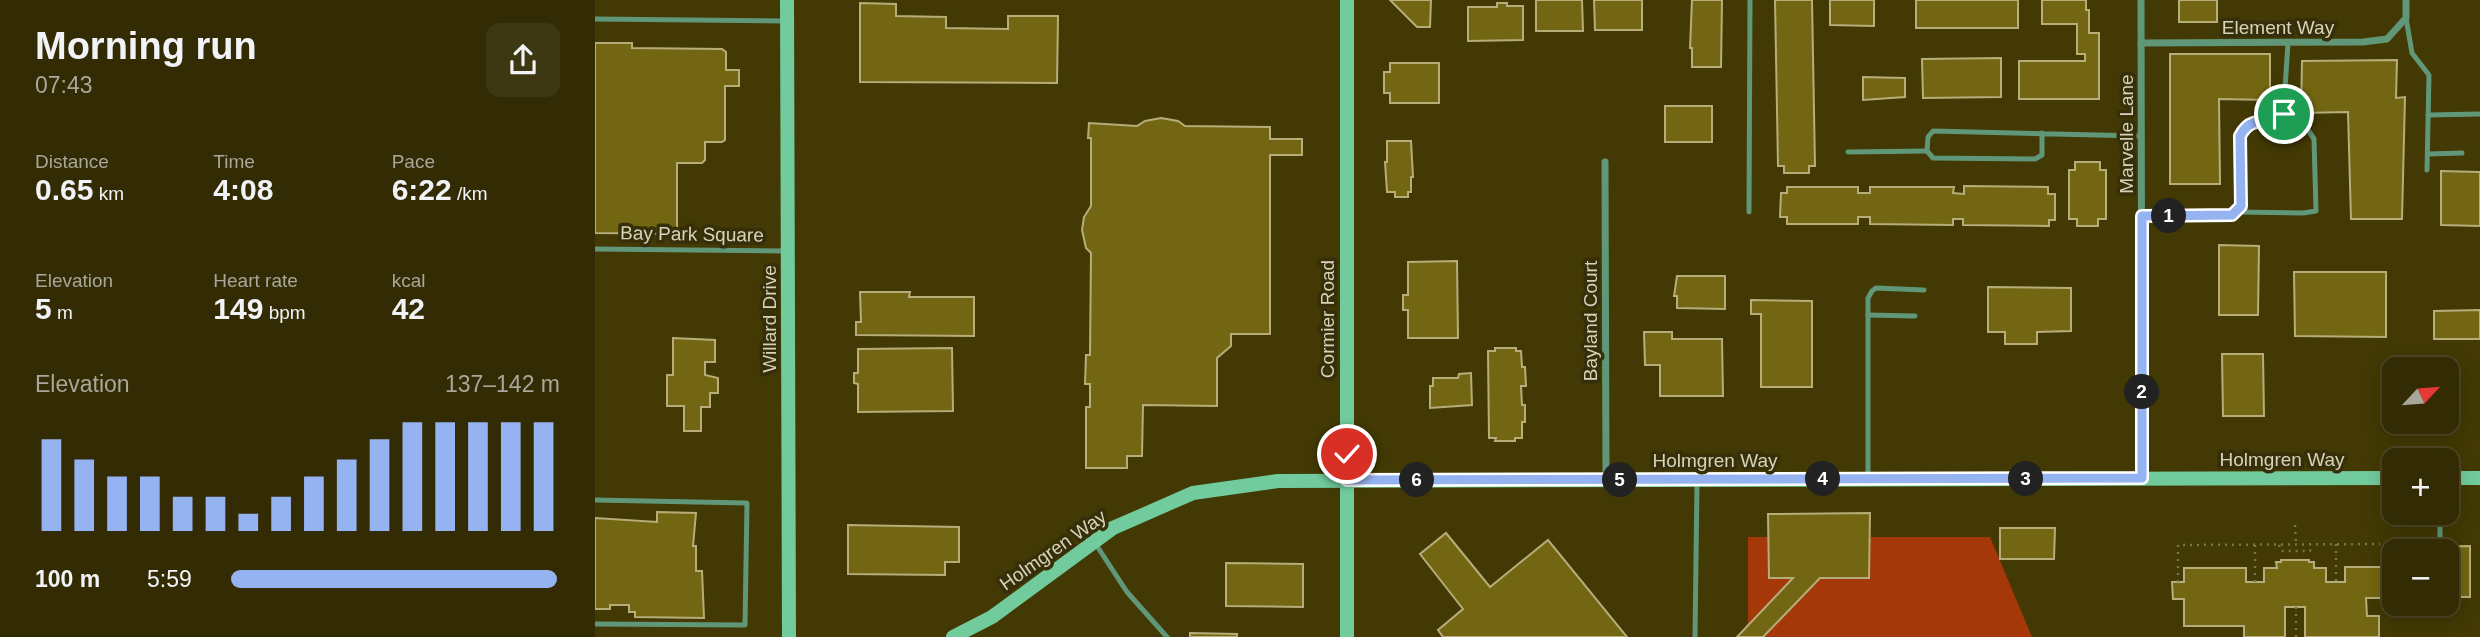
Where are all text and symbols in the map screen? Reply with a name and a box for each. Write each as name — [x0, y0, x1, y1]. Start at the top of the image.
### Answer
street label: Element Way — [2222, 17, 2335, 38]
button: share — [486, 23, 560, 97]
text: Morning run — [35, 25, 257, 67]
text: 07:43 — [35, 72, 93, 98]
street label: Marvelle Lane — [2116, 74, 2137, 194]
pin — [2254, 84, 2314, 144]
icon: arrive — [2265, 95, 2303, 133]
text: Distance — [35, 151, 109, 172]
text: Time — [213, 151, 255, 172]
text: Pace — [392, 151, 435, 172]
text: 0.65 — [35, 173, 93, 206]
text: 4:08 — [213, 173, 273, 206]
text: 6:22 — [392, 173, 452, 206]
text: km — [93, 183, 124, 204]
text: /km — [452, 183, 488, 204]
pin: 1 — [2151, 198, 2187, 234]
text: 1 — [2163, 205, 2174, 226]
street label: Bay Park Square — [620, 222, 764, 246]
street label: Cormier Road — [1317, 260, 1338, 378]
street label: Bayland Court — [1580, 260, 1601, 381]
street label: Willard Drive — [759, 265, 780, 373]
text: Elevation — [35, 270, 113, 291]
text: Heart rate — [213, 270, 298, 291]
text: kcal — [392, 270, 425, 291]
text: 5 — [35, 292, 52, 325]
text: 149 — [213, 292, 263, 325]
text: 42 — [392, 292, 425, 325]
text: m — [52, 302, 73, 323]
text: bpm — [263, 302, 306, 323]
north arrow — [2382, 357, 2459, 434]
map controls — [2382, 357, 2459, 616]
text: Elevation — [35, 371, 130, 397]
text: 137–142 m — [445, 371, 560, 397]
pin: 2 — [2125, 374, 2159, 410]
text: 2 — [2136, 381, 2147, 402]
pin — [1317, 424, 1377, 484]
icon: check — [1328, 435, 1366, 473]
button: + — [2382, 448, 2459, 525]
street label: Holmgren Way — [2220, 449, 2345, 470]
street label: Holmgren Way — [1653, 450, 1778, 471]
pin: 6 — [1399, 462, 1435, 498]
pin: 5 — [1602, 462, 1637, 498]
pin: 4 — [1805, 462, 1841, 496]
pin: 3 — [2009, 462, 2043, 496]
text: 4 — [1817, 468, 1828, 489]
text: 3 — [2020, 468, 2031, 489]
text: 6 — [1411, 469, 1422, 490]
text: 5 — [1614, 469, 1625, 490]
street label: Holmgren Way — [996, 505, 1111, 594]
button: − — [2382, 539, 2459, 616]
text: 100 m — [35, 566, 100, 592]
text: 5:59 — [147, 566, 192, 592]

